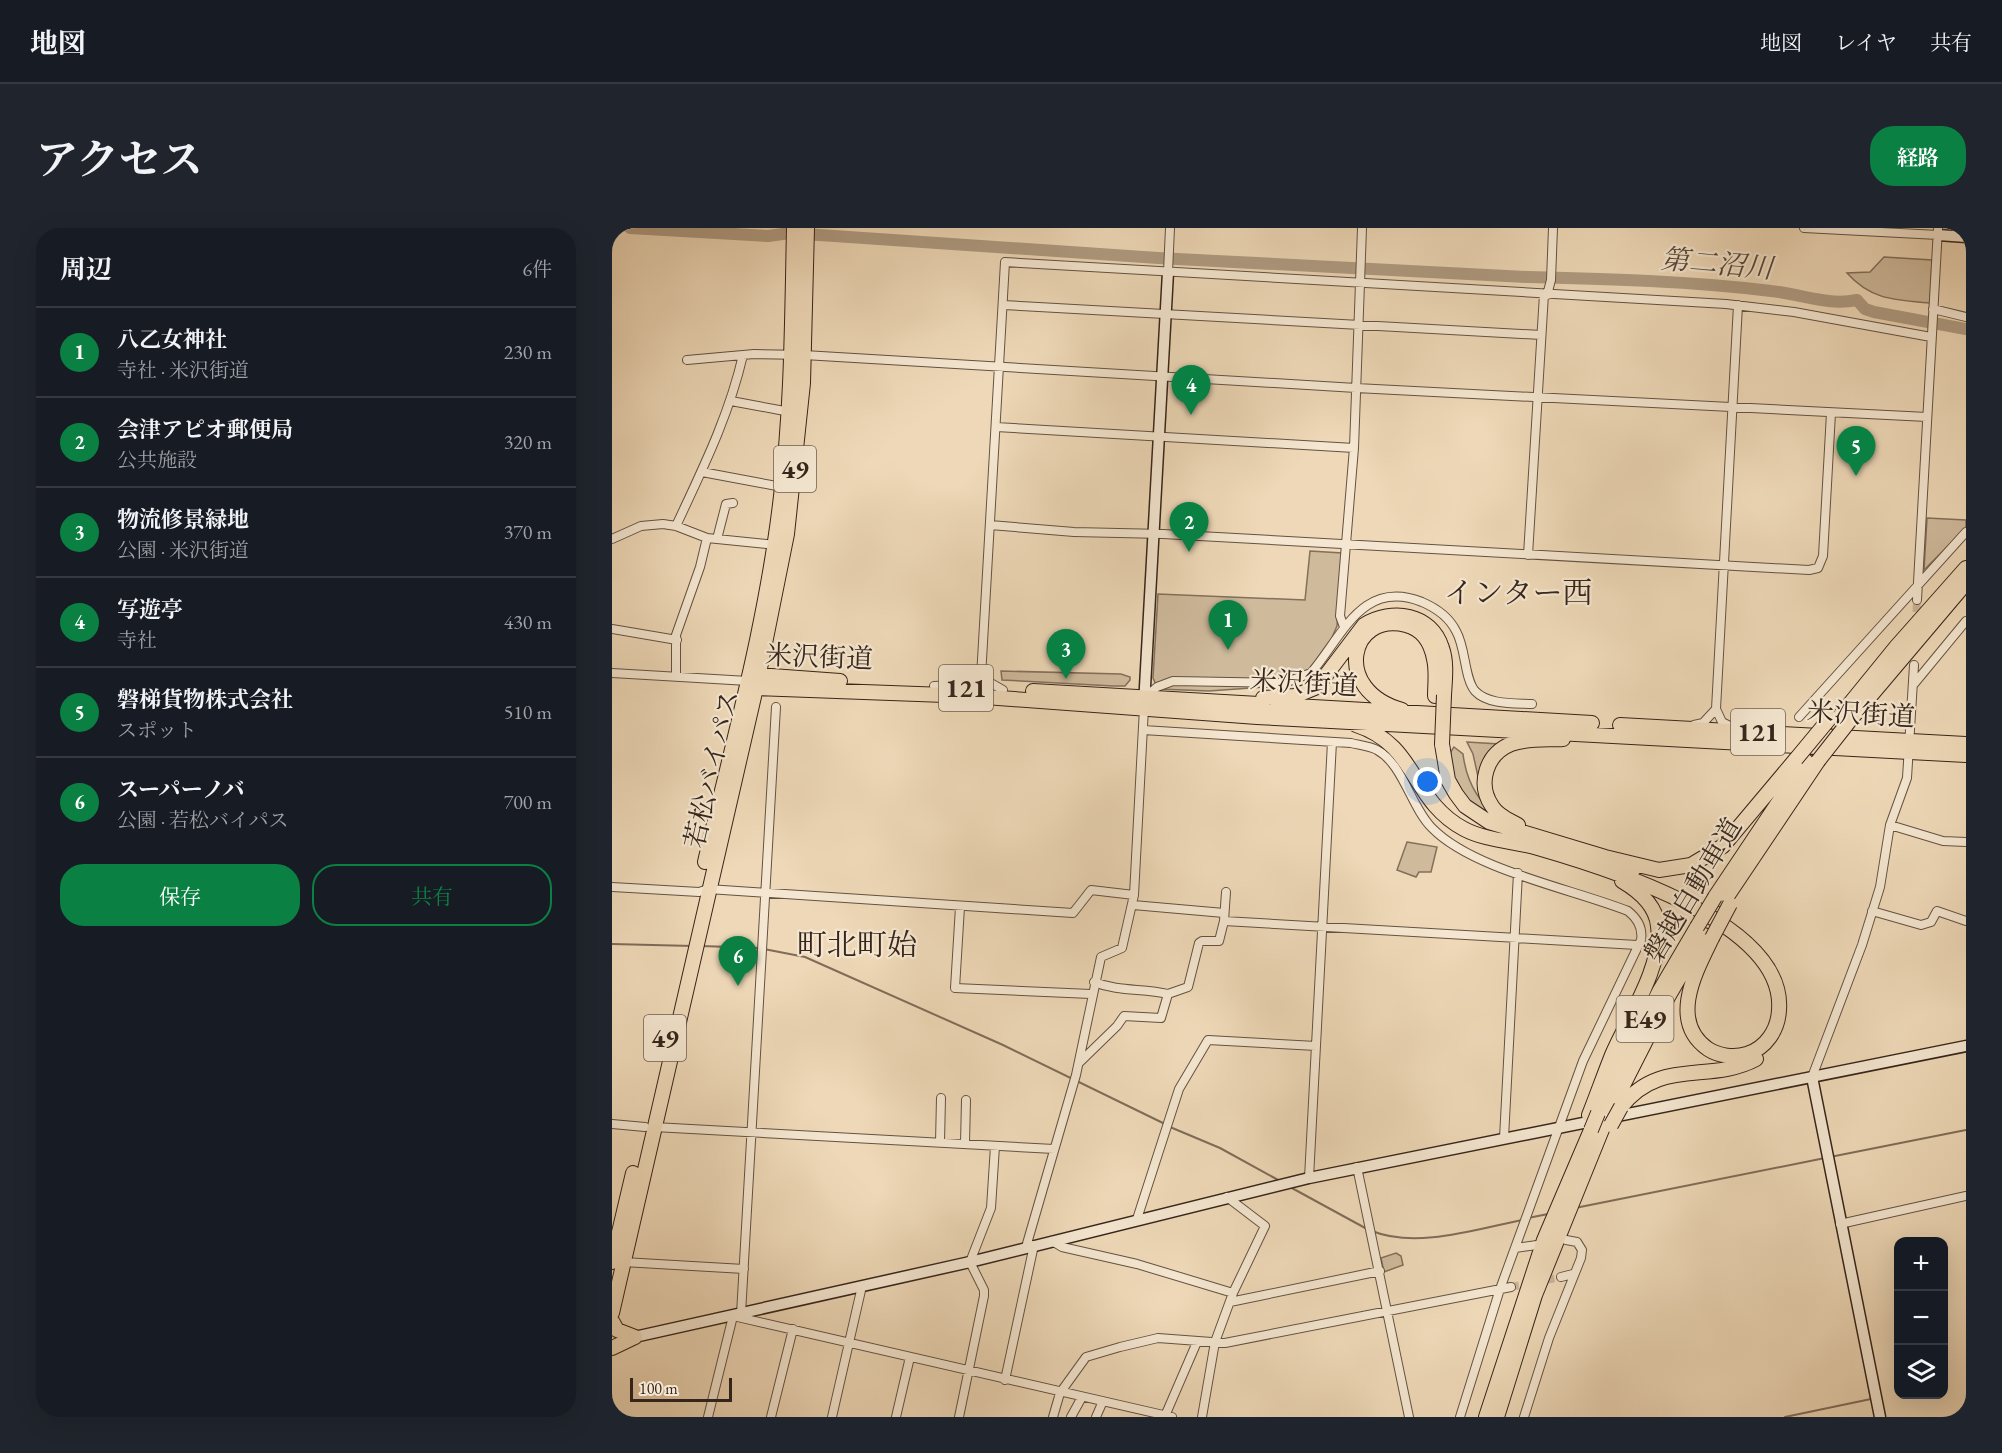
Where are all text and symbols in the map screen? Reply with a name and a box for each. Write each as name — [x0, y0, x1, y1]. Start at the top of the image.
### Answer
text: 地図 — [30, 25, 86, 61]
text: 地図 — [1760, 29, 1802, 56]
text: レイヤ — [1835, 29, 1897, 56]
text: 共有 — [1930, 29, 1972, 56]
button: 経路 — [1870, 126, 1966, 186]
text: アクセス — [36, 132, 203, 187]
water label: 第二沼川 — [1660, 240, 1777, 286]
text: 周辺 — [60, 252, 112, 286]
text: 6件 — [522, 256, 552, 282]
text: 八乙女神社 — [117, 325, 227, 354]
text: 1 — [74, 339, 85, 365]
text: 230 m — [504, 339, 552, 365]
text: 寺社 · 米沢街道 — [117, 357, 249, 383]
pin: 4 — [1172, 366, 1210, 415]
text: 会津アピオ郵便局 — [117, 415, 293, 444]
pin: 5 — [1836, 426, 1876, 476]
text: 2 — [74, 429, 85, 455]
text: 320 m — [504, 429, 552, 455]
road number: 49 — [774, 446, 816, 492]
text: 公共施設 — [117, 447, 197, 473]
pin: 2 — [1170, 502, 1208, 552]
text: 物流修景緑地 — [117, 505, 249, 534]
text: 3 — [74, 519, 85, 545]
text: 370 m — [504, 519, 552, 545]
text: 公園 · 米沢街道 — [117, 537, 249, 563]
district label: インター西 — [1444, 573, 1592, 612]
text: 写遊亭 — [117, 595, 183, 624]
pin: 1 — [1208, 600, 1248, 650]
text: 4 — [74, 609, 85, 635]
text: 430 m — [504, 609, 552, 635]
text: 寺社 — [117, 627, 157, 653]
pin: 3 — [1046, 630, 1086, 679]
street label: 米沢街道 — [764, 637, 874, 676]
street label: 米沢街道 — [1249, 662, 1359, 703]
road number: 121 — [939, 665, 993, 711]
text: 磐梯貨物株式会社 — [117, 685, 293, 714]
street label: 若松バイパス — [676, 686, 747, 851]
street label: 米沢街道 — [1806, 693, 1916, 734]
text: 5 — [74, 699, 85, 725]
text: 510 m — [504, 699, 552, 725]
road number: 121 — [1731, 709, 1785, 755]
text: スポット — [117, 717, 197, 743]
your location — [1413, 767, 1442, 796]
text: スーパーノバ — [117, 775, 245, 804]
text: 6 — [74, 789, 85, 815]
text: 700 m — [504, 789, 552, 815]
text: 公園 · 若松バイパス — [117, 807, 289, 833]
street label: 磐越自動車道 — [1636, 811, 1749, 968]
button: 保存 — [60, 864, 300, 926]
button: 共有 — [312, 864, 552, 926]
district label: 町北町始 — [797, 925, 917, 964]
pin: 6 — [718, 936, 758, 986]
road number: E49 — [1616, 996, 1674, 1042]
road number: 49 — [644, 1015, 686, 1061]
map controls — [1894, 1237, 1948, 1399]
button: + — [1894, 1237, 1948, 1291]
button: − — [1894, 1291, 1948, 1345]
button: layers — [1894, 1345, 1948, 1399]
scale bar — [630, 1375, 732, 1402]
text: 100 m — [639, 1378, 678, 1399]

